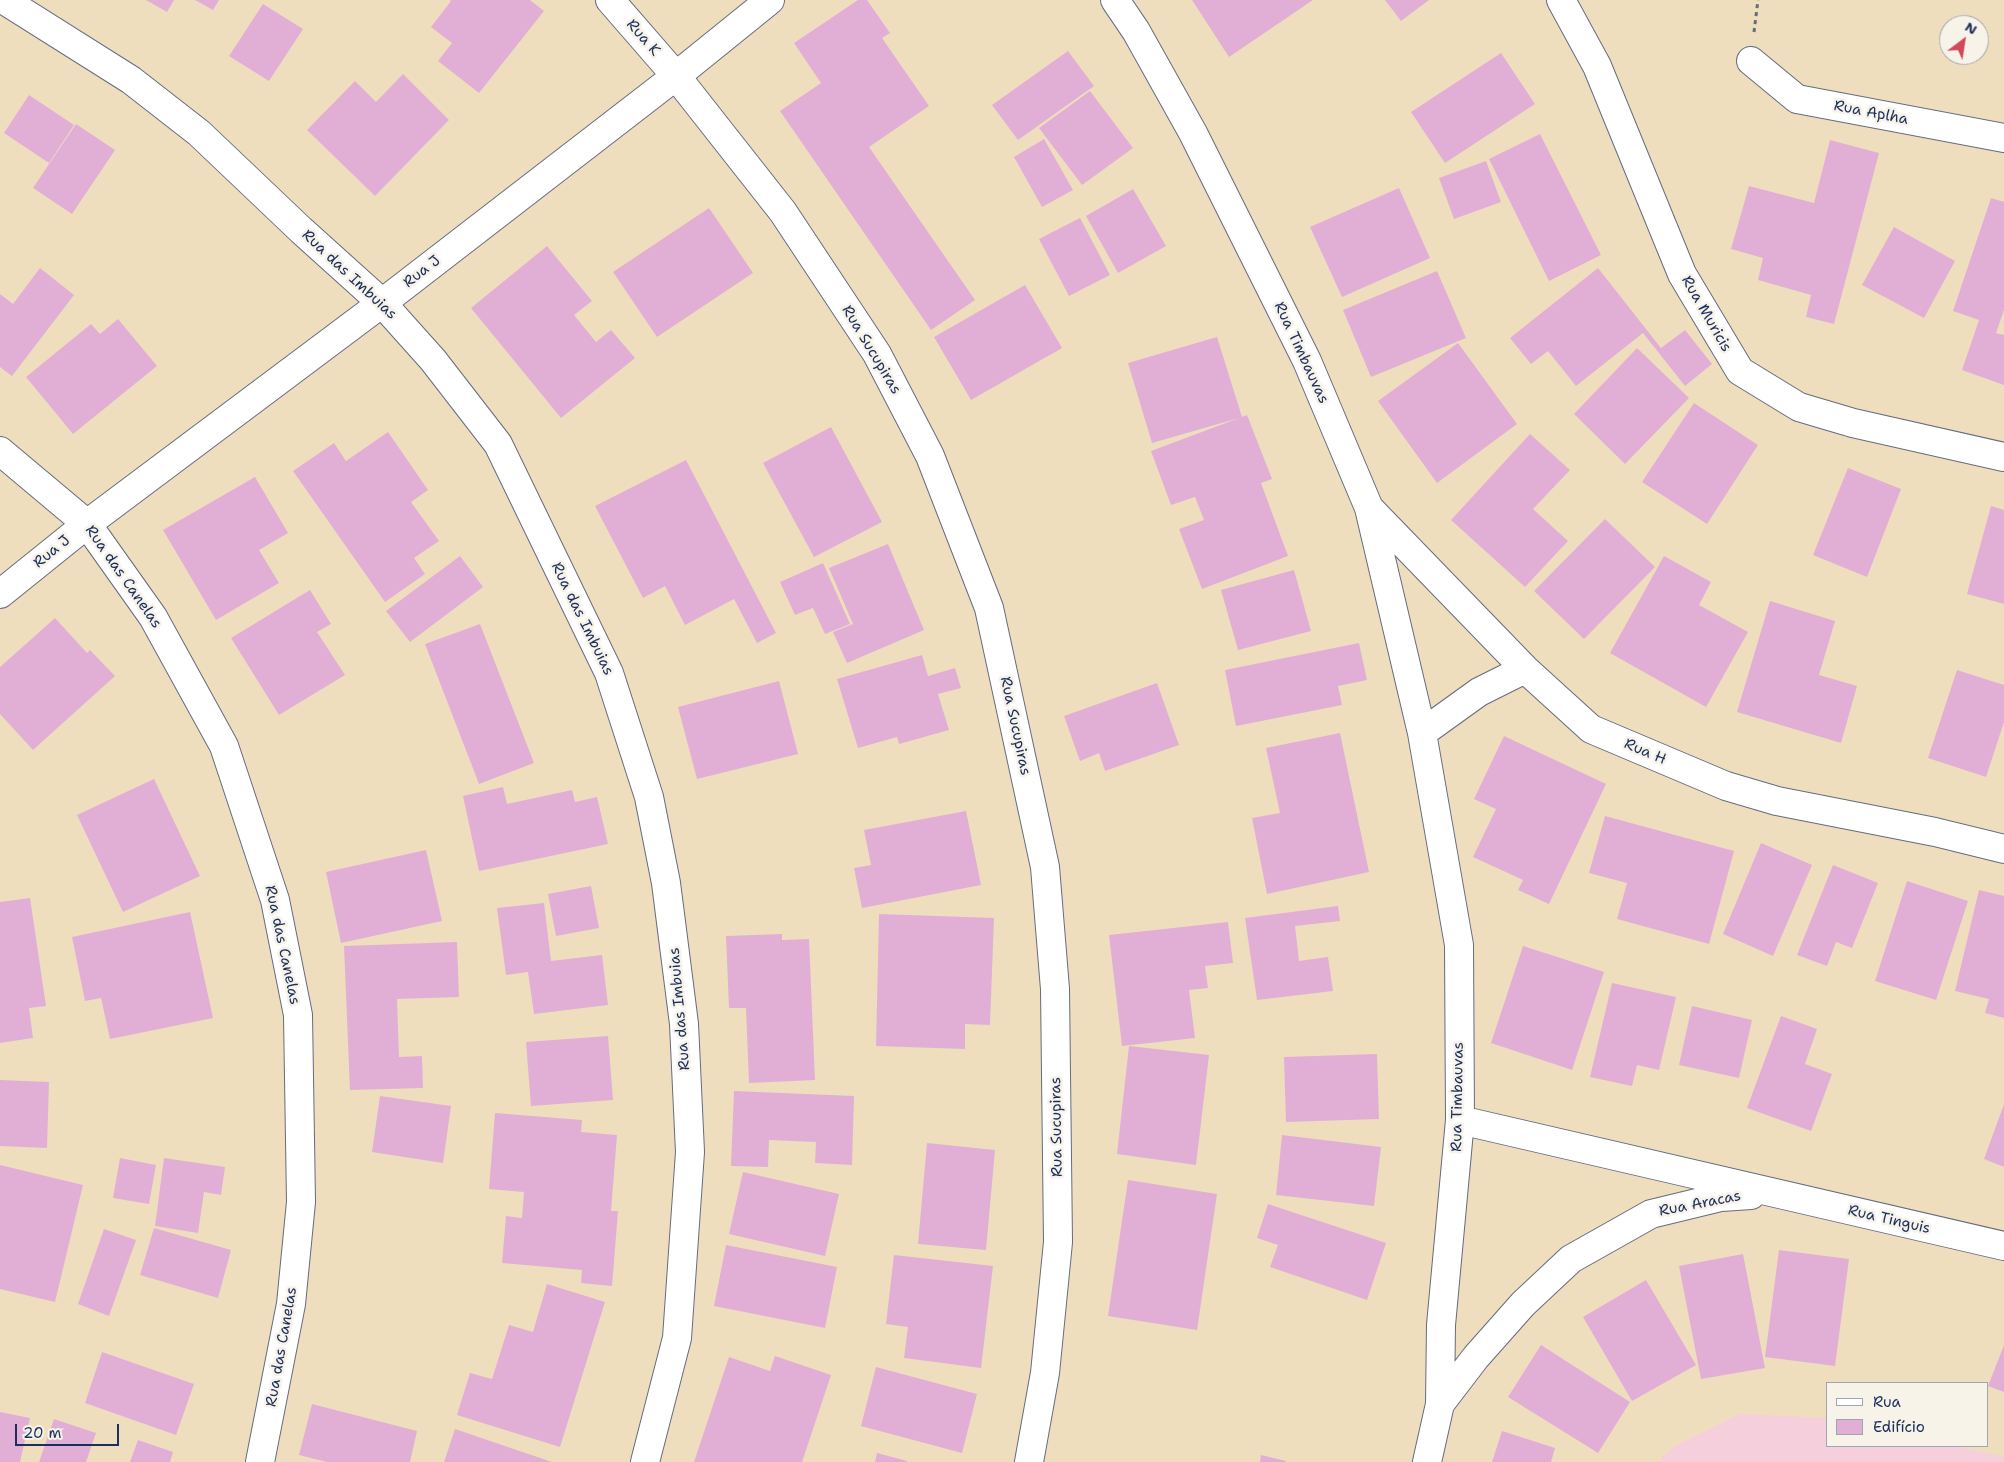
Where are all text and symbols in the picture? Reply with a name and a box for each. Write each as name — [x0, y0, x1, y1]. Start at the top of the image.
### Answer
north arrow — [1939, 15, 1989, 65]
street label: Rua K — [622, 16, 664, 60]
text: N — [1962, 17, 1981, 39]
street label: Rua Aplha — [1832, 97, 1910, 129]
street label: Rua das Imbuias — [298, 226, 400, 324]
street label: Rua J — [400, 252, 444, 292]
street label: Rua Muricis — [1677, 273, 1735, 355]
street label: Rua Timbauvas — [1270, 299, 1332, 407]
street label: Rua Sucupiras — [837, 302, 905, 398]
street label: Rua das Canelas — [81, 522, 165, 632]
street label: Rua J — [30, 532, 74, 572]
street label: Rua das Imbuias — [547, 560, 617, 678]
street label: Rua Sucupiras — [996, 675, 1034, 777]
street label: Rua H — [1621, 735, 1669, 769]
street label: Rua das Canelas — [261, 884, 303, 1006]
street label: Rua das Imbuias — [666, 947, 694, 1071]
street label: Rua Timbauvas — [1448, 1042, 1468, 1152]
street label: Rua Sucupiras — [1047, 1077, 1067, 1177]
street label: Rua Aracas — [1658, 1187, 1742, 1221]
street label: Rua Tinguis — [1846, 1202, 1932, 1238]
street label: Rua das Canelas — [263, 1286, 301, 1408]
legend — [1826, 1382, 1989, 1447]
text: Rua — [1873, 1392, 1901, 1412]
scale bar — [18, 1414, 121, 1446]
text: Edifício — [1873, 1417, 1925, 1437]
text: 20 m — [23, 1423, 62, 1443]

